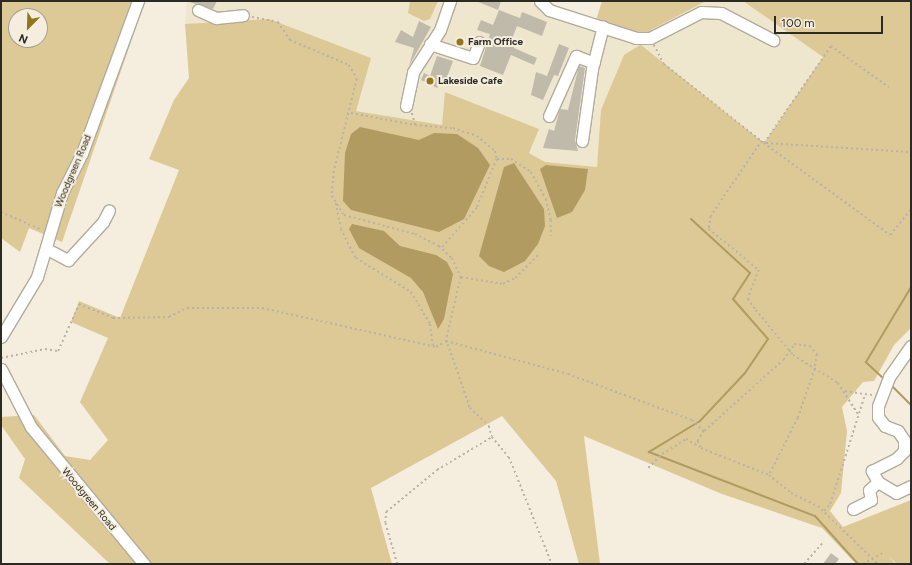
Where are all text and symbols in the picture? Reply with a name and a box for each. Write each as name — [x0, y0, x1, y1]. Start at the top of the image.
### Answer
north arrow — [8, 8, 48, 48]
scale bar — [776, 8, 885, 34]
text: 100 m — [781, 16, 815, 30]
text: N — [17, 31, 30, 46]
place label: Farm Office — [468, 36, 523, 48]
marker: Farm Office — [455, 37, 465, 47]
place label: Lakeside Cafe — [438, 75, 502, 87]
marker: Lakeside Cafe — [425, 76, 435, 86]
street label: Woodgreen Road — [52, 133, 94, 209]
street label: Woodgreen Road — [59, 465, 119, 533]

